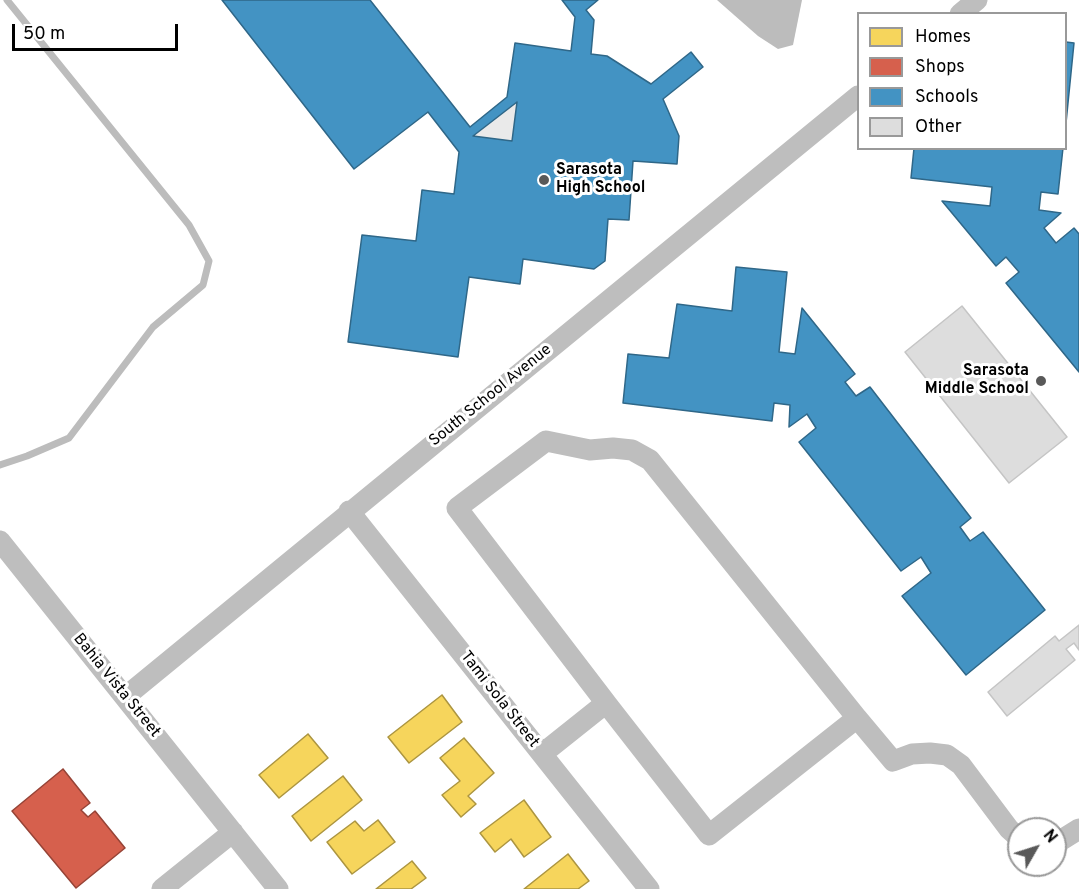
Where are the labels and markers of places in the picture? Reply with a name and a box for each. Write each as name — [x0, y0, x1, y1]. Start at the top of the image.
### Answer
place label: Sarasota High School — [556, 161, 645, 199]
marker: Sarasota High School — [537, 173, 551, 187]
place label: Sarasota Middle School — [925, 362, 1029, 400]
marker: Sarasota Middle School — [1034, 374, 1048, 388]

